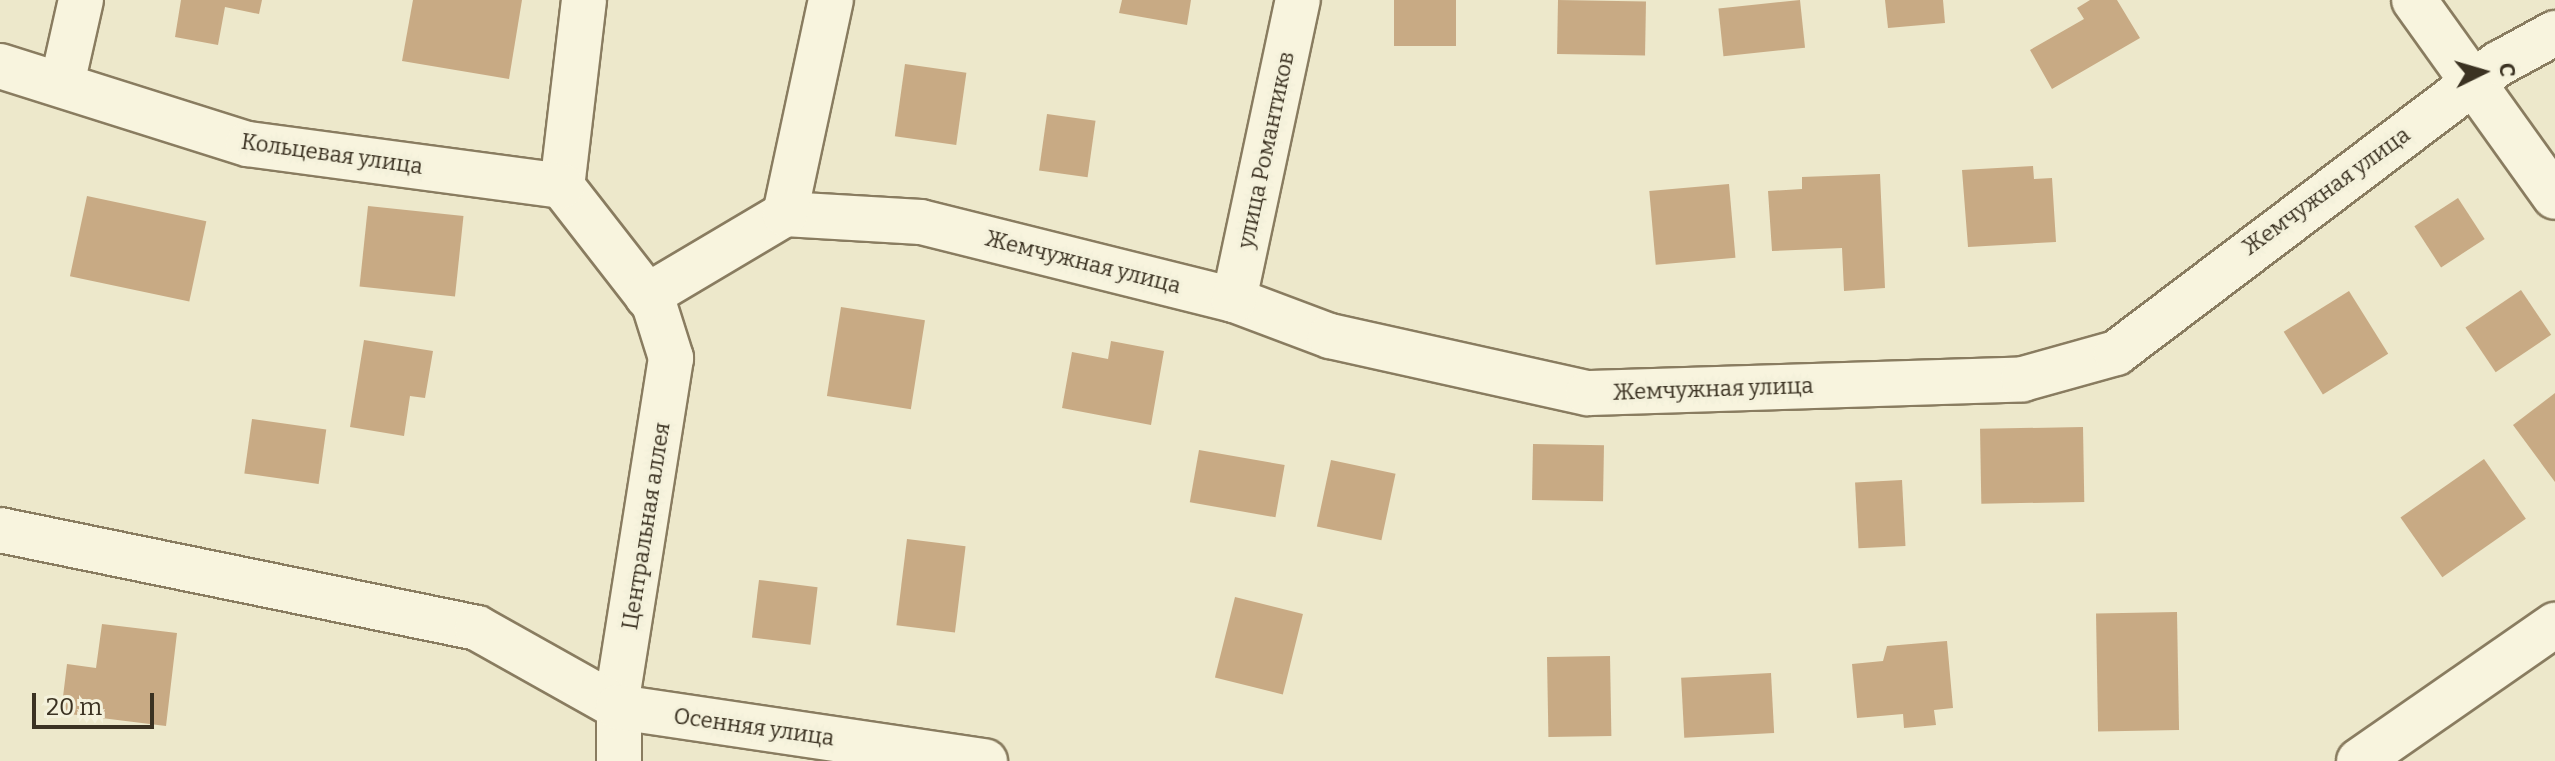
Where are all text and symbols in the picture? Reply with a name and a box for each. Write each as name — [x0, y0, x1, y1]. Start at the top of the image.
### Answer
north arrow — [2443, 32, 2523, 112]
street label: улица Романтиков — [1232, 49, 1300, 251]
text: С — [2493, 62, 2521, 78]
street label: Жемчужная улица — [2237, 121, 2415, 261]
street label: Кольцевая улица — [240, 128, 424, 180]
street label: Жемчужная улица — [982, 225, 1184, 299]
street label: Жемчужная улица — [1612, 372, 1814, 406]
street label: Центральная аллея — [617, 421, 675, 631]
scale bar — [36, 677, 158, 727]
text: 20 m — [46, 693, 102, 721]
street label: Осенняя улица — [672, 703, 836, 751]

